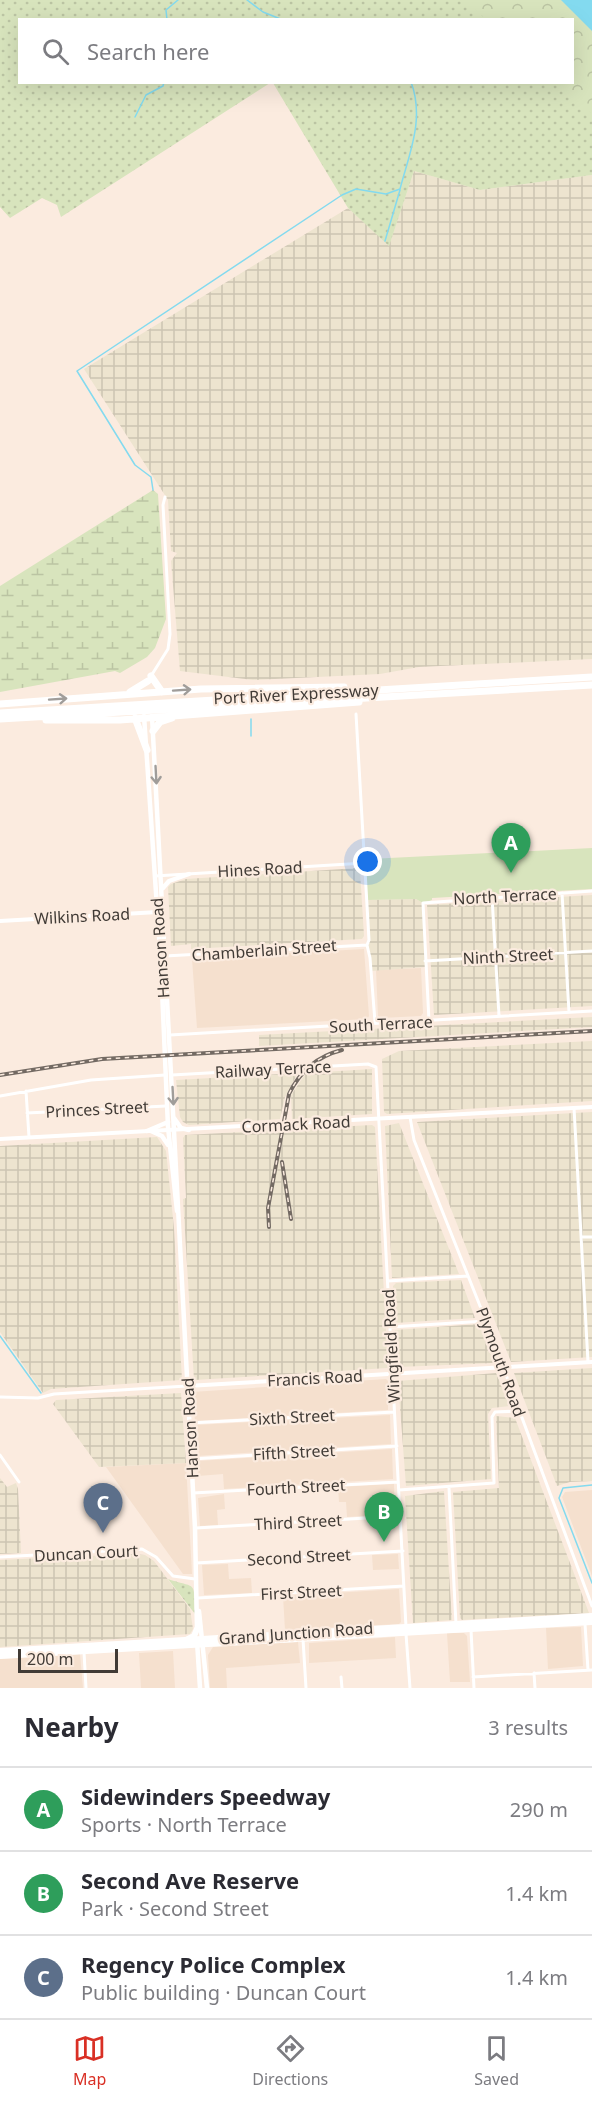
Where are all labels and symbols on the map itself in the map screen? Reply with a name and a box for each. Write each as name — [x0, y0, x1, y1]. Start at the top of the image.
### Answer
street label: Port River Expressway — [213, 679, 380, 709]
one-way arrow — [171, 685, 191, 696]
one-way arrow — [48, 693, 68, 704]
one-way arrow — [150, 764, 161, 784]
pin: A — [492, 824, 530, 873]
your location — [353, 847, 382, 876]
street label: Hines Road — [217, 856, 303, 882]
street label: North Terrace — [453, 882, 557, 910]
street label: Hanson Road — [146, 897, 174, 999]
street label: Wilkins Road — [34, 903, 130, 929]
street label: Chamberlain Street — [191, 934, 337, 966]
street label: Ninth Street — [462, 943, 554, 969]
street label: South Terrace — [329, 1010, 433, 1038]
street label: Railway Terrace — [214, 1055, 332, 1083]
one-way arrow — [168, 1086, 179, 1106]
street label: Princes Street — [45, 1095, 149, 1123]
street label: Cormack Road — [241, 1110, 351, 1138]
street label: Wingfield Road — [377, 1289, 405, 1403]
street label: Plymouth Road — [471, 1304, 531, 1420]
street label: Francis Road — [267, 1365, 363, 1391]
street label: Hanson Road — [176, 1377, 204, 1479]
street label: Sixth Street — [249, 1404, 336, 1430]
street label: Fifth Street — [252, 1439, 336, 1465]
street label: Fourth Street — [246, 1473, 346, 1501]
pin: C — [84, 1484, 122, 1533]
pin: B — [364, 1492, 404, 1542]
street label: Third Street — [254, 1509, 343, 1535]
street label: Duncan Court — [33, 1539, 139, 1567]
street label: Second Street — [247, 1543, 352, 1571]
street label: First Street — [260, 1579, 342, 1605]
street label: Grand Junction Road — [218, 1617, 374, 1649]
scale bar — [18, 1646, 118, 1674]

